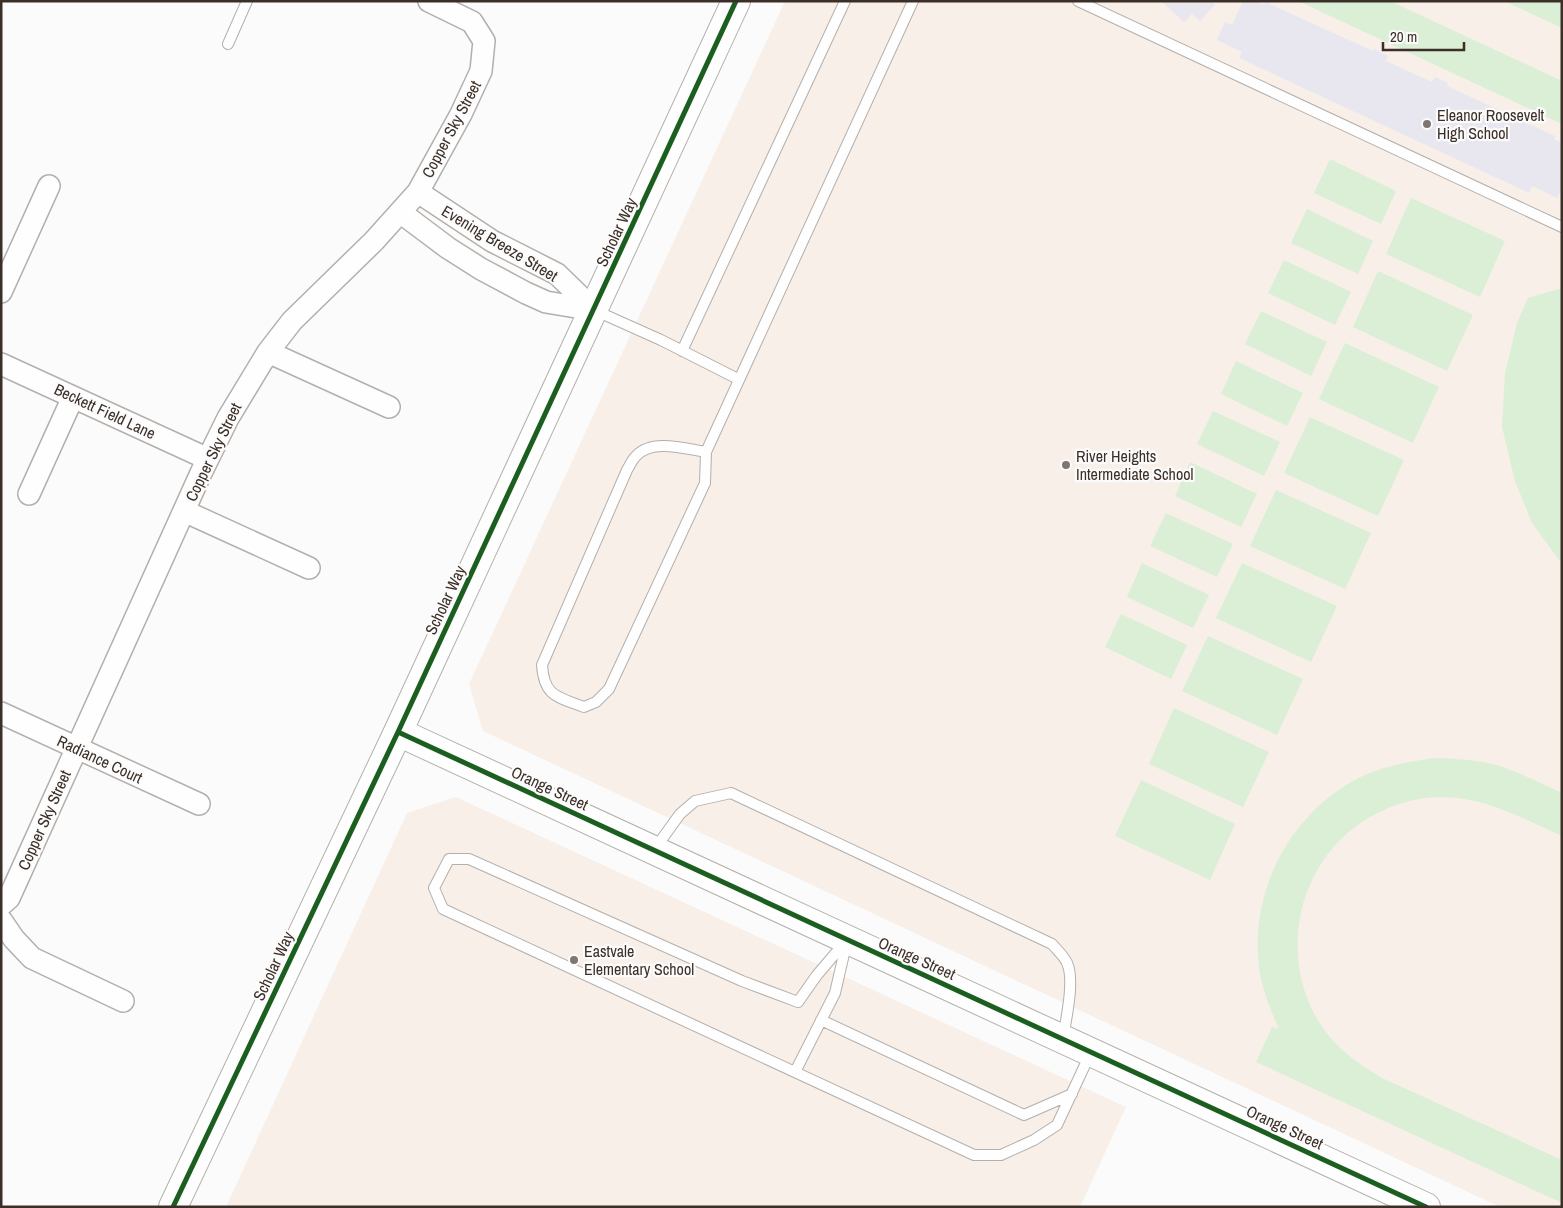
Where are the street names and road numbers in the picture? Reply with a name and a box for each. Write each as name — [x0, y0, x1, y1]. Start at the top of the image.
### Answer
street label: Copper Sky Street — [416, 76, 486, 181]
street label: Scholar Way — [590, 193, 642, 270]
street label: Evening Breeze Street — [438, 200, 563, 287]
street label: Beckett Field Lane — [51, 378, 159, 444]
street label: Copper Sky Street — [180, 399, 247, 505]
street label: Scholar Way — [419, 561, 471, 638]
street label: Radiance Court — [54, 730, 147, 789]
street label: Orange Street — [508, 761, 592, 816]
street label: Copper Sky Street — [12, 766, 76, 873]
street label: Scholar Way — [247, 927, 299, 1004]
street label: Orange Street — [875, 931, 959, 985]
street label: Orange Street — [1243, 1100, 1327, 1155]

